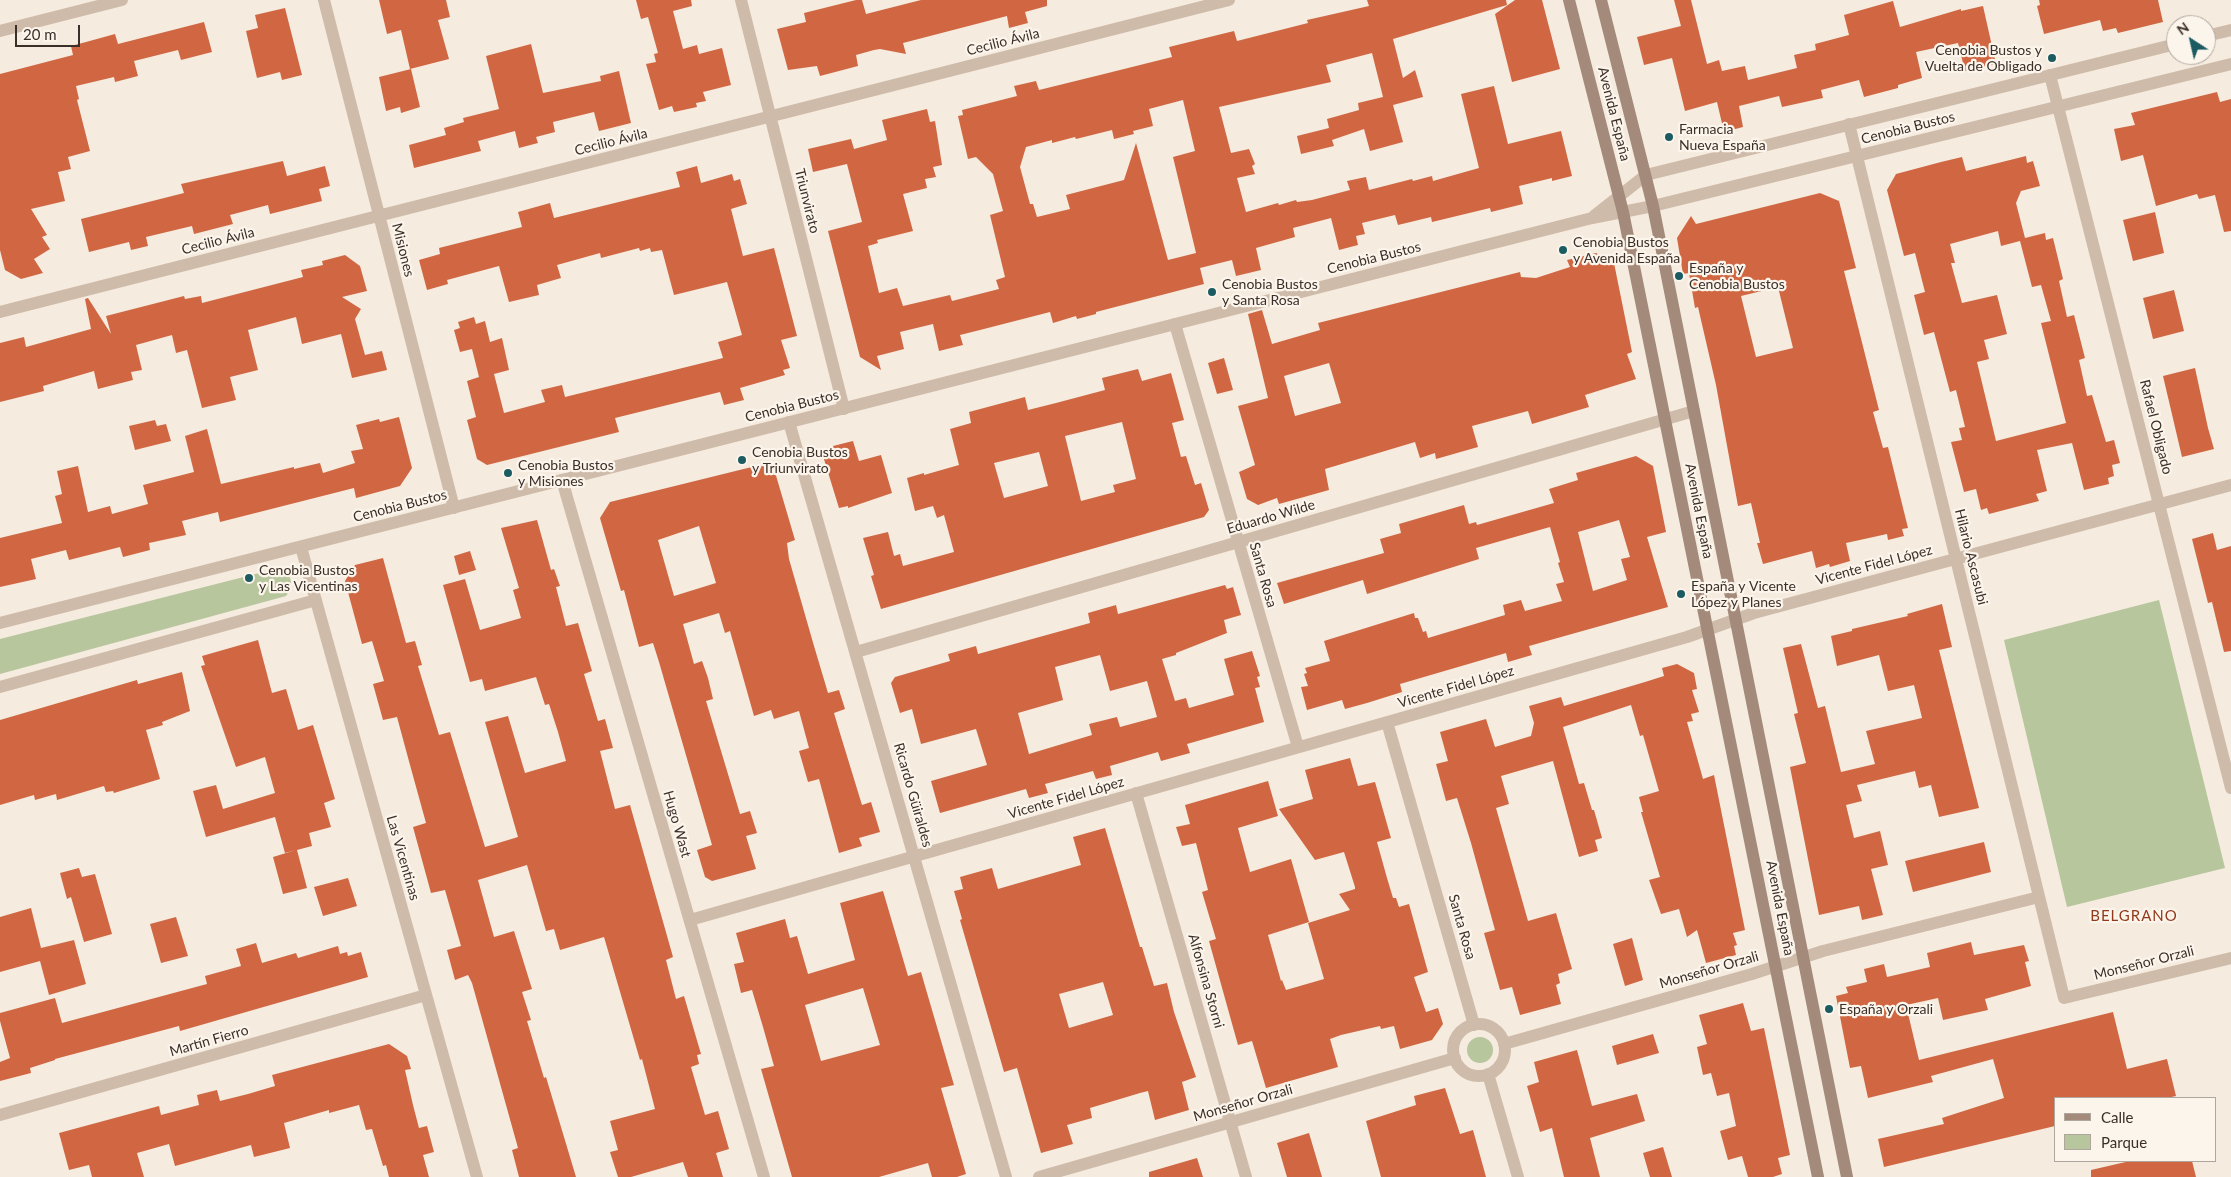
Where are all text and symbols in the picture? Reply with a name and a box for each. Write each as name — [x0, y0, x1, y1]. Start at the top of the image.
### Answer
scale bar — [18, 15, 82, 47]
north arrow — [2166, 15, 2216, 65]
text: N — [2173, 18, 2192, 38]
text: 20 m — [23, 25, 57, 43]
street label: Cecilio Ávila — [965, 25, 1041, 59]
place label: Cenobia Bustos y Vuelta de Obligado — [1925, 42, 2042, 74]
marker: Cenobia Bustos y Vuelta de Obligado — [2046, 52, 2058, 64]
street label: Avenida España — [1594, 65, 1634, 163]
street label: Cenobia Bustos — [1859, 108, 1957, 148]
place label: Farmacia Nueva España — [1679, 121, 1766, 154]
street label: Cecilio Ávila — [573, 125, 649, 159]
marker: Farmacia Nueva España — [1663, 131, 1675, 143]
street label: Triunvirato — [791, 167, 823, 235]
street label: Misiones — [388, 221, 418, 279]
street label: Cecilio Ávila — [180, 224, 256, 258]
place label: Cenobia Bustos y Avenida España — [1573, 234, 1680, 266]
street label: Cenobia Bustos — [1325, 238, 1423, 278]
marker: Cenobia Bustos y Avenida España — [1557, 244, 1569, 256]
place label: España y Cenobia Bustos — [1689, 260, 1785, 292]
marker: España y Cenobia Bustos — [1673, 270, 1685, 282]
place label: Cenobia Bustos y Santa Rosa — [1222, 276, 1318, 308]
marker: Cenobia Bustos y Santa Rosa — [1206, 286, 1218, 298]
street label: Rafael Obligado — [2136, 378, 2176, 476]
street label: Cenobia Bustos — [743, 386, 841, 426]
place label: Cenobia Bustos y Triunvirato — [752, 444, 848, 477]
marker: Cenobia Bustos y Triunvirato — [736, 454, 748, 466]
place label: Cenobia Bustos y Misiones — [518, 457, 614, 490]
street label: Avenida España — [1682, 462, 1716, 560]
marker: Cenobia Bustos y Misiones — [502, 467, 514, 479]
street label: Cenobia Bustos — [351, 486, 449, 526]
street label: Eduardo Wilde — [1225, 496, 1317, 538]
street label: Hilario Ascasubi — [1951, 507, 1991, 607]
street label: Santa Rosa — [1246, 540, 1280, 610]
street label: Vicente Fidel López — [1814, 541, 1934, 589]
place label: Cenobia Bustos y Las Vicentinas — [259, 562, 358, 594]
marker: Cenobia Bustos y Las Vicentinas — [243, 572, 255, 584]
place label: España y Vicente López y Planes — [1691, 578, 1796, 610]
marker: España y Vicente López y Planes — [1675, 588, 1687, 600]
street label: Vicente Fidel López — [1396, 662, 1516, 712]
street label: Ricardo Güiraldes — [890, 741, 936, 849]
street label: Vicente Fidel López — [1006, 773, 1126, 823]
street label: Hugo Wast — [659, 789, 695, 859]
street label: Las Vicentinas — [383, 814, 423, 902]
street label: Avenida España — [1763, 859, 1797, 957]
street label: Santa Rosa — [1445, 892, 1479, 962]
district label: BELGRANO — [2089, 907, 2179, 925]
street label: Alfonsina Storni — [1184, 932, 1228, 1030]
street label: Monseñor Orzali — [2092, 942, 2196, 984]
street label: Monseñor Orzali — [1657, 948, 1761, 992]
place label: España y Orzali — [1839, 1001, 1933, 1017]
marker: España y Orzali — [1823, 1003, 1835, 1015]
street label: Martín Fierro — [168, 1022, 250, 1060]
street label: Monseñor Orzali — [1191, 1081, 1295, 1125]
legend — [2054, 1097, 2216, 1162]
text: Calle — [2101, 1108, 2133, 1126]
text: Parque — [2101, 1133, 2147, 1151]

